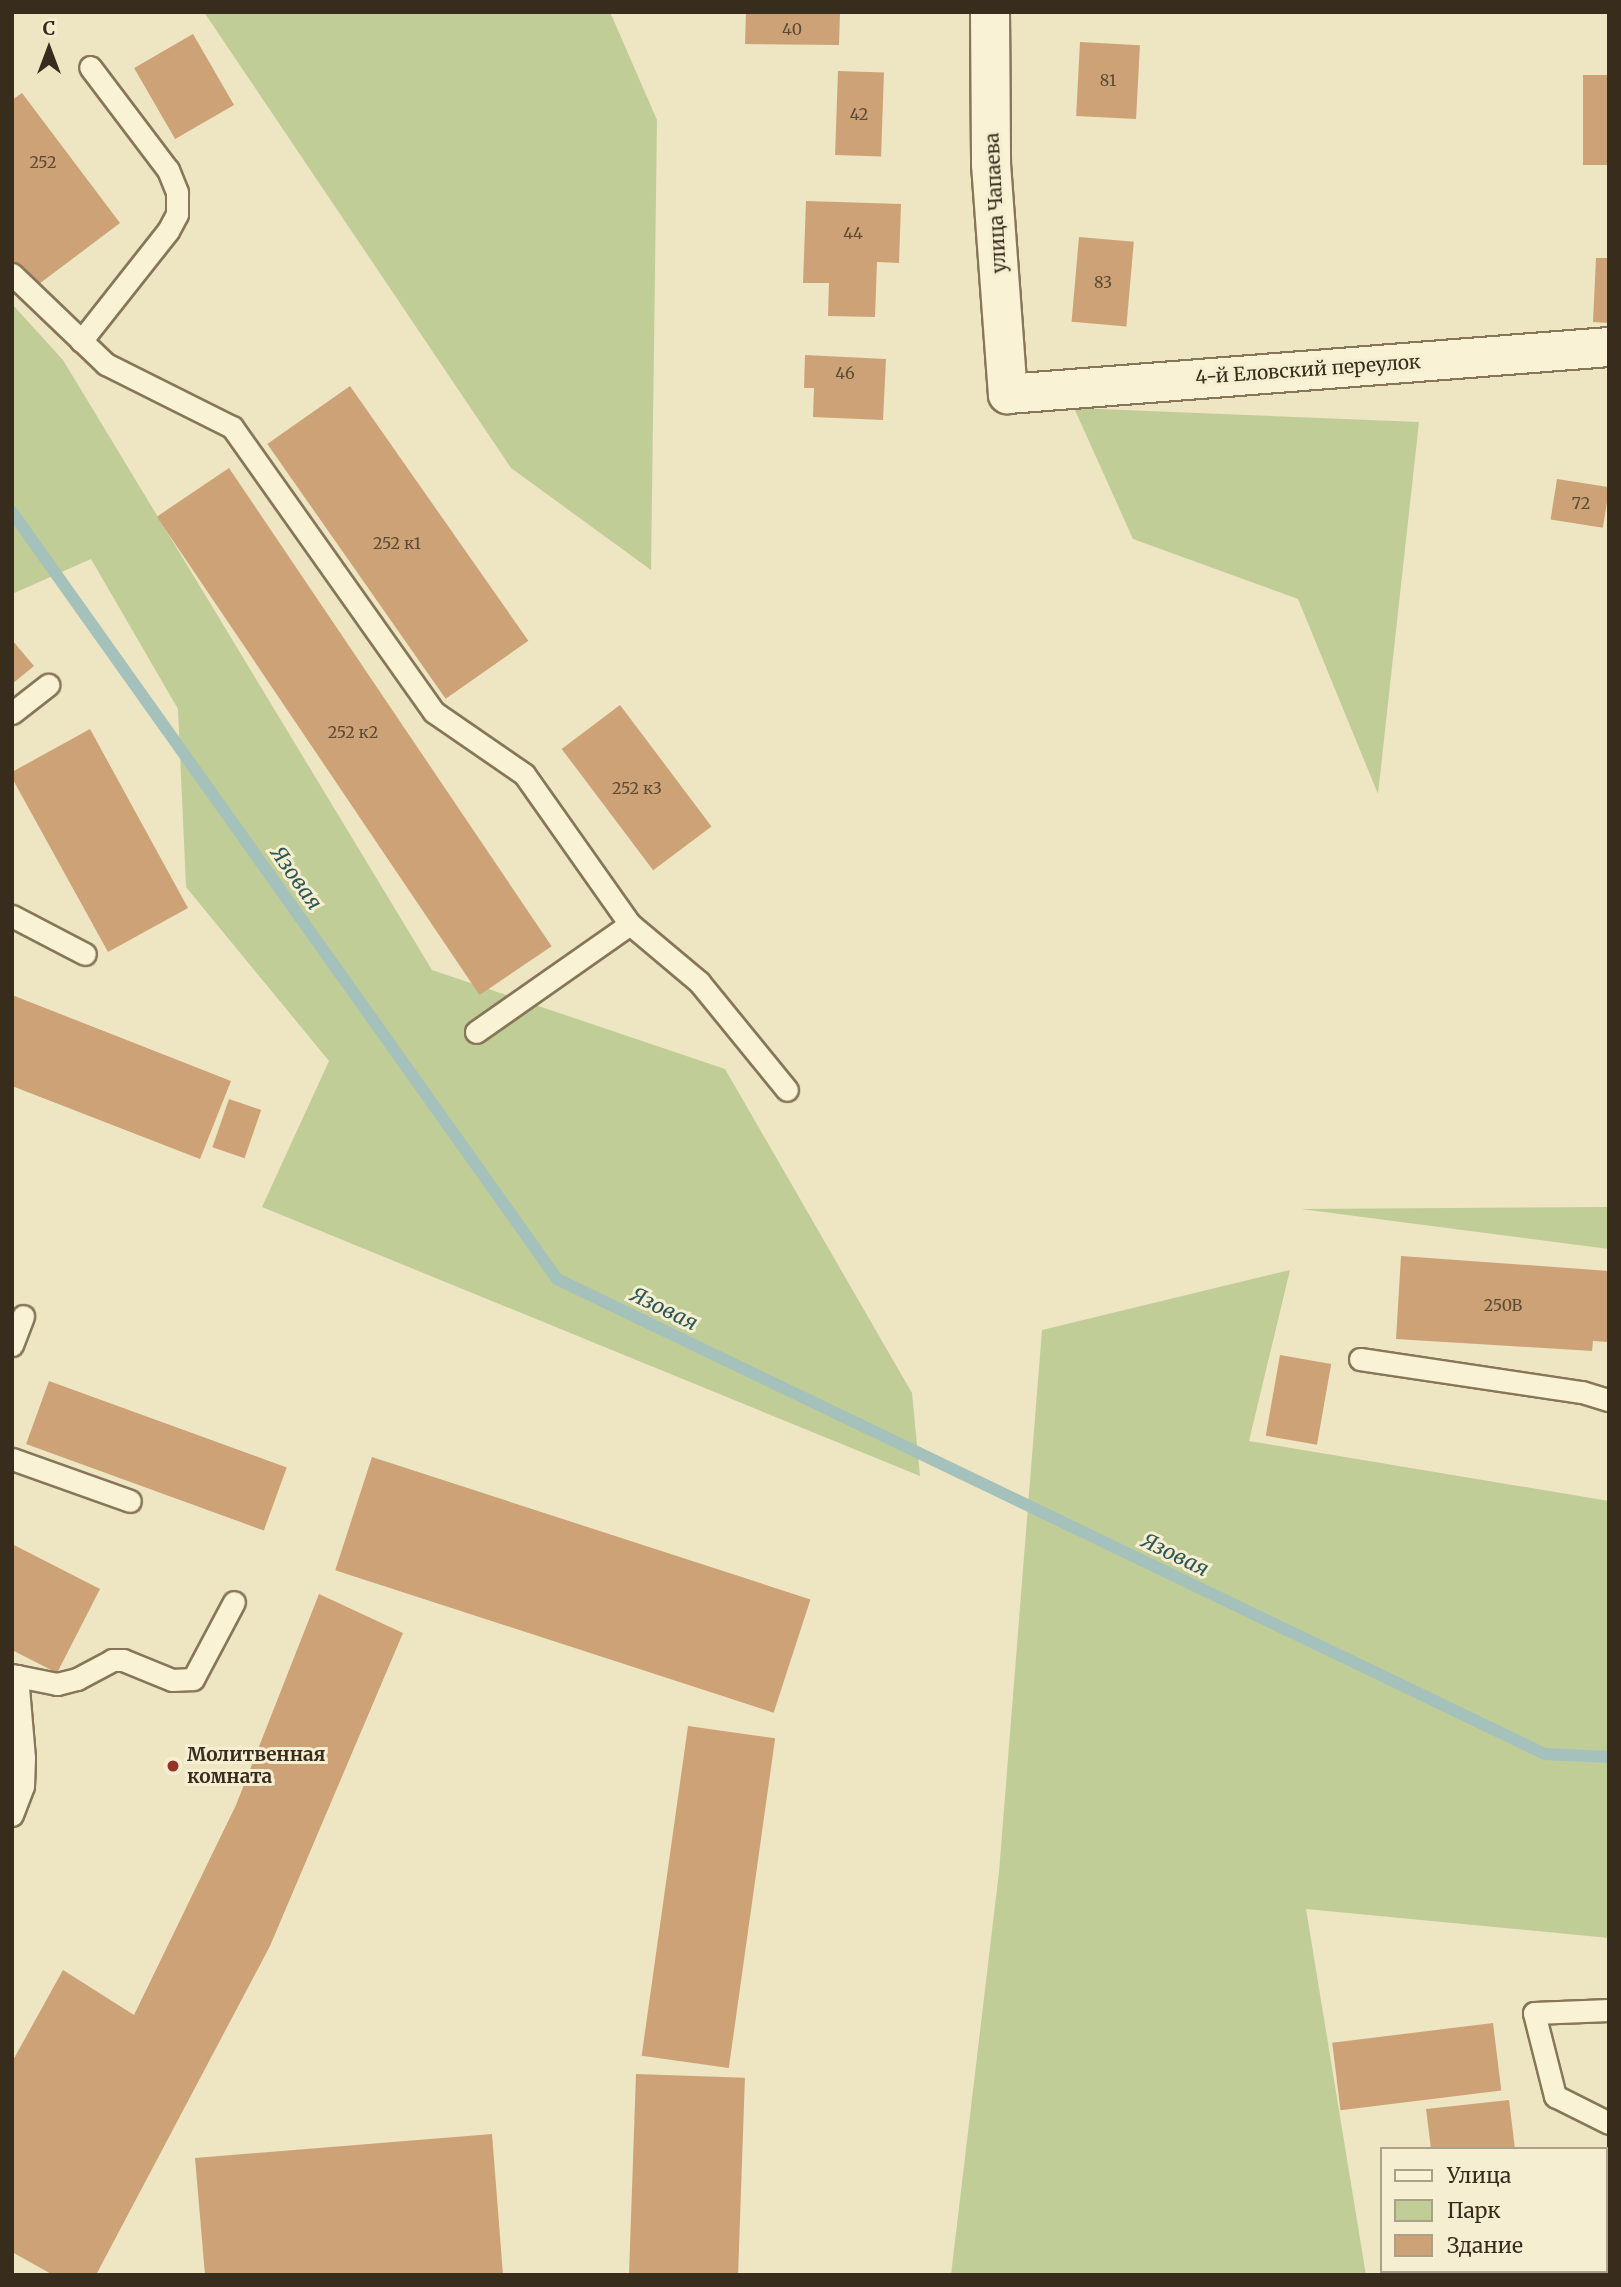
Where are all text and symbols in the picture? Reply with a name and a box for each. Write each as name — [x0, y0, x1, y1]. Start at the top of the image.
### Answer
north arrow — [14, 14, 84, 84]
text: С — [43, 16, 55, 40]
house number: 40 — [782, 19, 802, 39]
house number: 81 — [1100, 70, 1116, 90]
house number: 42 — [850, 104, 868, 124]
street label: улица Чапаева — [981, 132, 1011, 274]
house number: 252 — [29, 152, 57, 172]
house number: 44 — [843, 223, 863, 243]
house number: 83 — [1094, 272, 1112, 292]
street label: 4-й Еловский переулок — [1195, 351, 1421, 389]
house number: 46 — [835, 363, 855, 383]
house number: 72 — [1572, 493, 1590, 513]
house number: 252 к1 — [373, 533, 421, 553]
house number: 252 к2 — [328, 722, 378, 742]
house number: 252 к3 — [612, 778, 662, 798]
water label: Язовая — [265, 841, 327, 915]
water label: Язовая — [626, 1282, 702, 1336]
house number: 250В — [1484, 1295, 1522, 1315]
water label: Язовая — [1137, 1528, 1213, 1582]
place label: Молитвенная комната — [187, 1744, 326, 1788]
marker: Молитвенная комната — [165, 1758, 181, 1774]
legend — [1380, 2147, 1607, 2273]
text: Улица — [1447, 2162, 1511, 2189]
text: Парк — [1447, 2197, 1501, 2224]
text: Здание — [1447, 2232, 1523, 2259]

